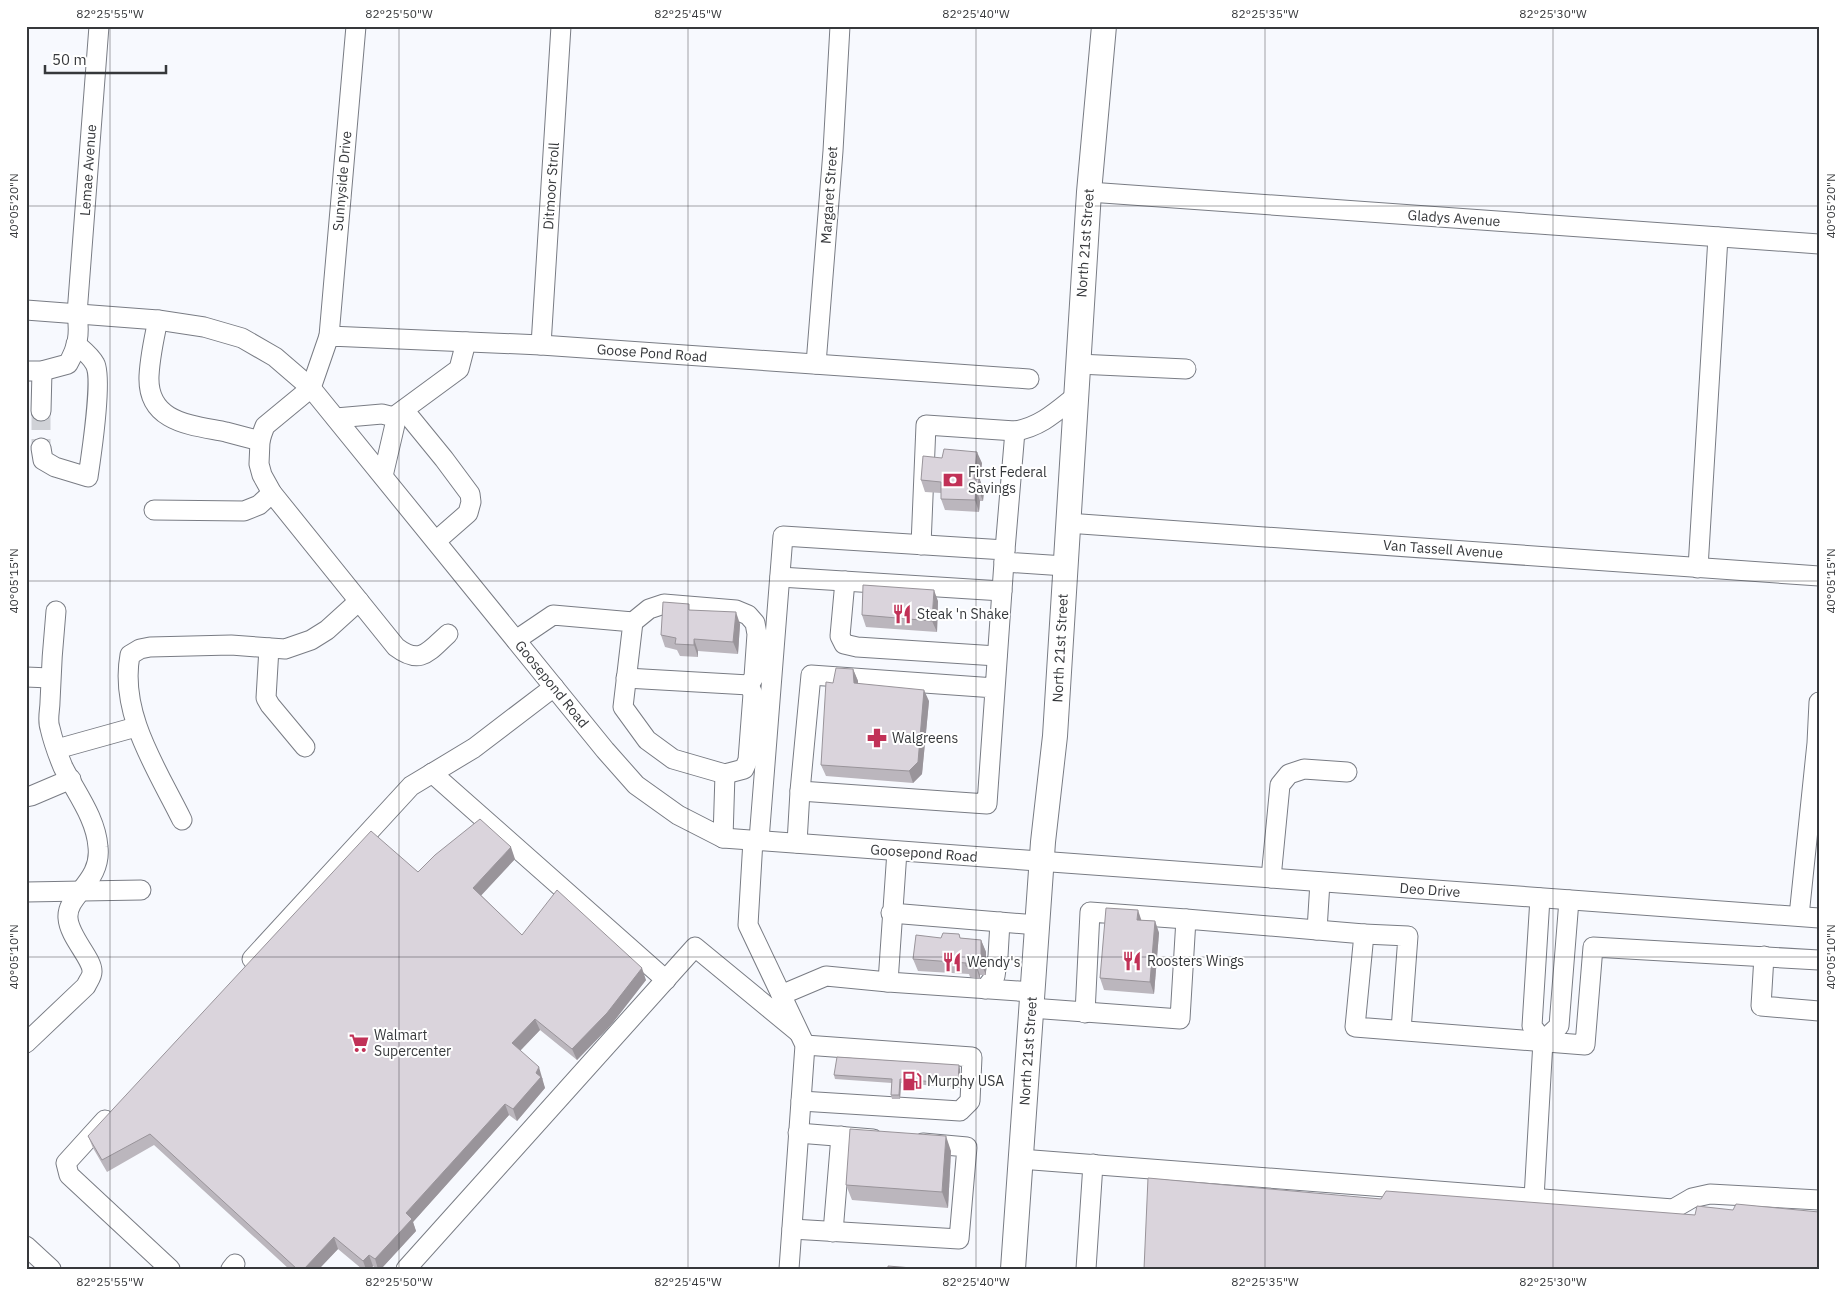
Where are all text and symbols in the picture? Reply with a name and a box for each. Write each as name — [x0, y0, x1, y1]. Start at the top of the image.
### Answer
text: 82°25'55"W — [76, 6, 144, 21]
text: 82°25'50"W — [365, 6, 433, 21]
text: 82°25'45"W — [654, 6, 722, 21]
text: 82°25'40"W — [942, 6, 1010, 21]
text: 82°25'35"W — [1231, 6, 1299, 21]
text: 82°25'30"W — [1519, 6, 1587, 21]
scale bar — [45, 42, 166, 74]
text: 50 m — [52, 50, 87, 69]
street label: Lemae Avenue — [76, 123, 100, 217]
street label: Sunnyside Drive — [329, 130, 355, 232]
street label: Ditmoor Stroll — [539, 141, 563, 230]
street label: Margaret Street — [817, 145, 841, 244]
text: 40°05'20"N — [6, 173, 21, 239]
text: 40°05'20"N — [1823, 173, 1838, 239]
street label: North 21st Street — [1072, 188, 1098, 298]
street label: Gladys Avenue — [1407, 206, 1501, 230]
street label: Goose Pond Road — [596, 340, 708, 366]
place label: First Federal Savings — [968, 463, 1047, 497]
bank icon: First Federal Savings — [942, 469, 964, 491]
street label: Van Tassell Avenue — [1382, 536, 1504, 562]
text: 40°05'15"N — [6, 548, 21, 614]
text: 40°05'15"N — [1823, 548, 1838, 614]
street label: North 21st Street — [1048, 593, 1072, 703]
restaurant icon: Steak 'n Shake — [891, 603, 913, 625]
place label: Steak 'n Shake — [917, 605, 1009, 623]
street label: Goosepond Road — [511, 637, 593, 731]
pharmacy icon: Walgreens — [866, 727, 888, 749]
place label: Walgreens — [892, 729, 958, 747]
street label: Goosepond Road — [870, 840, 978, 866]
street label: Deo Drive — [1399, 879, 1461, 901]
text: 40°05'10"N — [6, 924, 21, 990]
text: 40°05'10"N — [1823, 924, 1838, 990]
restaurant icon: Roosters Wings — [1121, 950, 1143, 972]
restaurant icon: Wendy's — [941, 951, 963, 973]
place label: Roosters Wings — [1147, 952, 1244, 970]
place label: Wendy's — [967, 953, 1021, 971]
street label: North 21st Street — [1015, 996, 1041, 1106]
place label: Walmart Supercenter — [374, 1026, 451, 1060]
supermarket icon: Walmart Supercenter — [348, 1032, 370, 1054]
fuel station icon: Murphy USA — [901, 1070, 923, 1092]
place label: Murphy USA — [927, 1072, 1004, 1090]
text: 82°25'55"W — [76, 1274, 144, 1289]
text: 82°25'50"W — [365, 1274, 433, 1289]
text: 82°25'45"W — [654, 1274, 722, 1289]
text: 82°25'40"W — [942, 1274, 1010, 1289]
text: 82°25'35"W — [1231, 1274, 1299, 1289]
text: 82°25'30"W — [1519, 1274, 1587, 1289]

